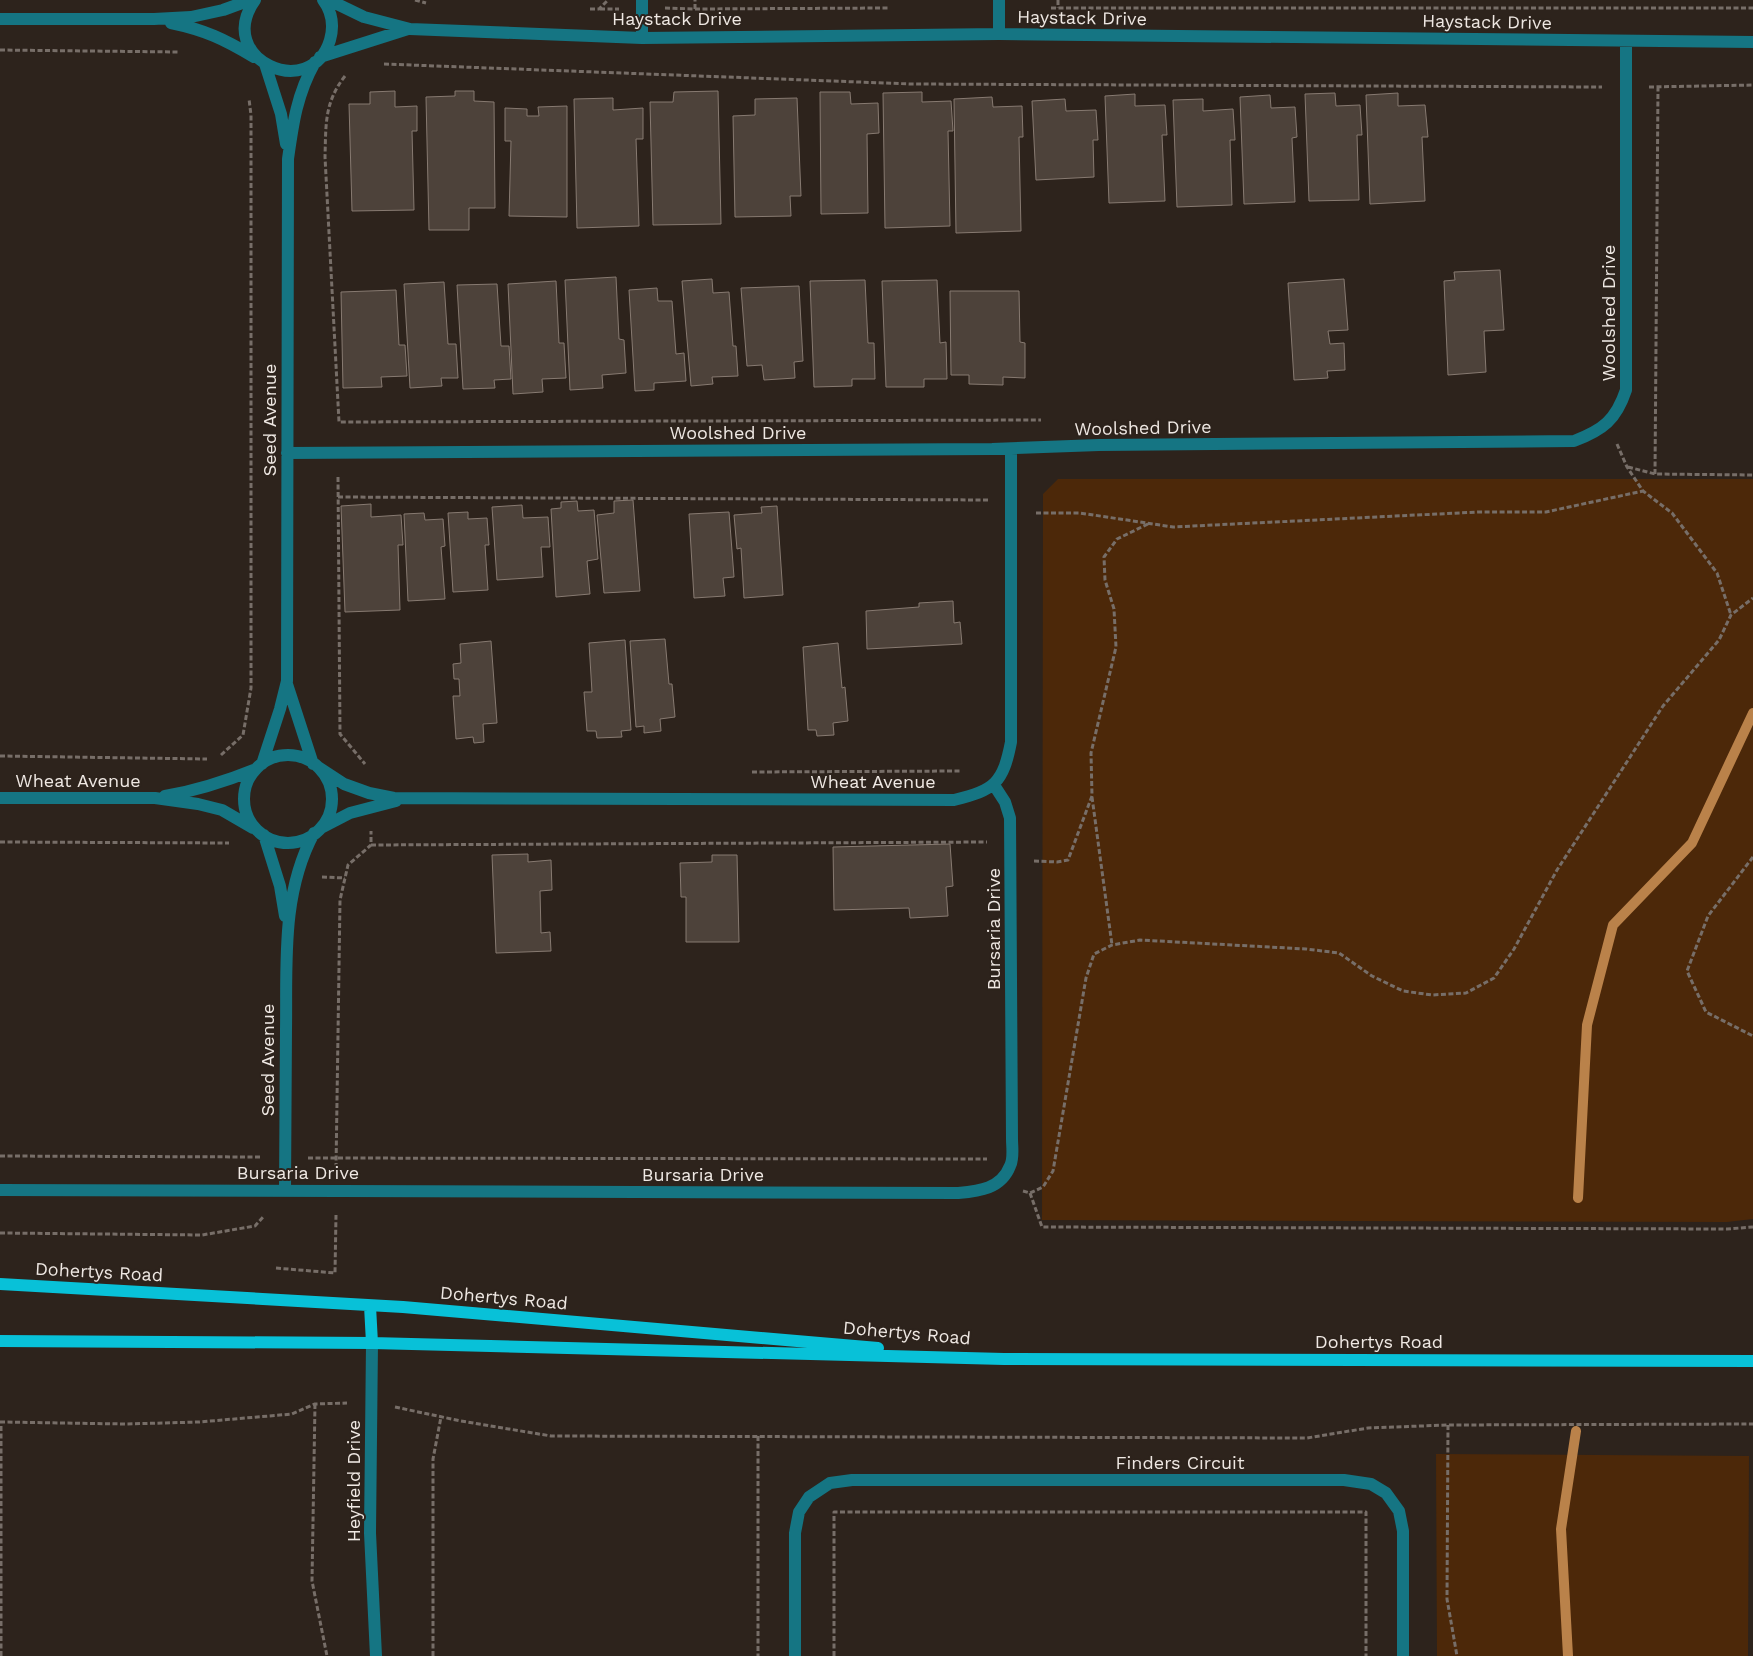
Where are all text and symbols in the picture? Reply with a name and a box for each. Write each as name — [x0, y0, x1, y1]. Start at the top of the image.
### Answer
street label: Haystack Drive — [1017, 6, 1147, 29]
street label: Haystack Drive — [612, 8, 742, 29]
street label: Haystack Drive — [1422, 10, 1552, 33]
street label: Woolshed Drive — [1598, 245, 1619, 382]
street label: Seed Avenue — [259, 364, 280, 476]
street label: Woolshed Drive — [1074, 416, 1212, 439]
street label: Woolshed Drive — [670, 422, 807, 443]
street label: Wheat Avenue — [15, 770, 141, 791]
street label: Wheat Avenue — [810, 771, 936, 792]
street label: Bursaria Drive — [983, 868, 1004, 990]
street label: Seed Avenue — [257, 1004, 278, 1116]
street label: Bursaria Drive — [237, 1162, 359, 1183]
street label: Bursaria Drive — [642, 1164, 764, 1185]
street label: Dohertys Road — [34, 1258, 164, 1285]
street label: Dohertys Road — [439, 1281, 569, 1314]
street label: Dohertys Road — [842, 1316, 972, 1349]
street label: Dohertys Road — [1315, 1331, 1443, 1352]
street label: Heyfield Drive — [343, 1420, 364, 1542]
street label: Finders Circuit — [1116, 1452, 1245, 1473]

